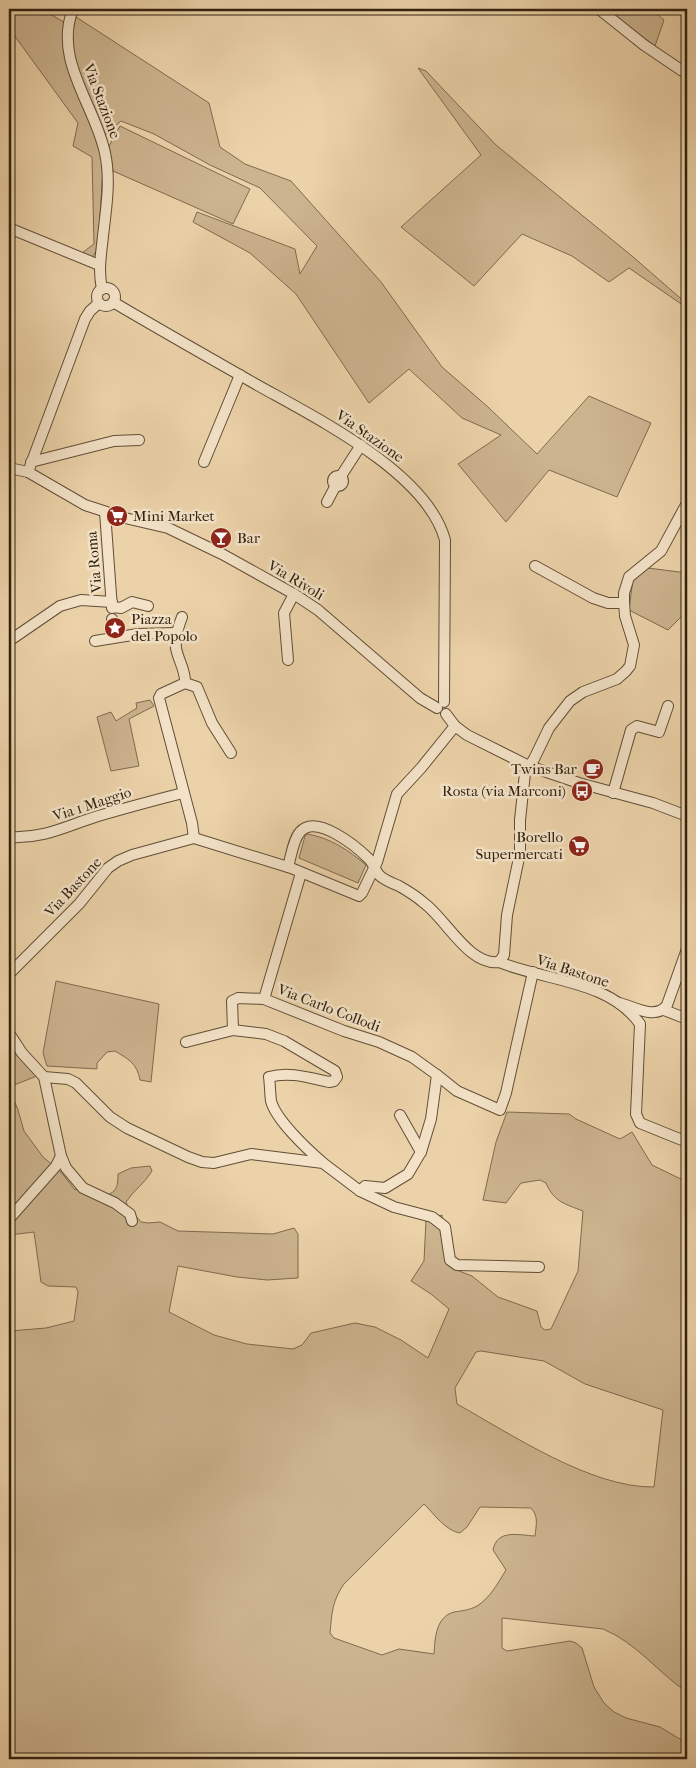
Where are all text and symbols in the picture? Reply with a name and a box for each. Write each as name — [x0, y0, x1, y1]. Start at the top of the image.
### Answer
street label: Via Stazione — [79, 60, 125, 142]
street label: Via Stazione — [332, 405, 408, 466]
supermarket icon: Mini Market — [105, 504, 129, 528]
place label: Mini Market — [133, 507, 215, 525]
bar icon: Bar — [209, 526, 233, 550]
street label: Via Roma — [82, 529, 106, 595]
place label: Bar — [237, 529, 261, 547]
street label: Via Rivoli — [264, 556, 328, 604]
place label: Piazza del Popolo — [131, 610, 198, 645]
place icon: Piazza del Popolo — [103, 616, 127, 640]
cafe icon: Twins Bar — [581, 757, 605, 781]
place label: Twins Bar — [511, 760, 578, 778]
bus stop icon: Rosta (via Marconi) — [570, 779, 594, 803]
place label: Rosta (via Marconi) — [442, 782, 566, 800]
street label: Via 1 Maggio — [49, 783, 134, 825]
place label: Borello Supermercati — [475, 828, 564, 863]
supermarket icon: Borello Supermercati — [567, 834, 591, 858]
street label: Via Bastone — [40, 853, 106, 921]
street label: Via Bastone — [533, 950, 612, 991]
street label: Via Carlo Collodi — [274, 980, 383, 1036]

